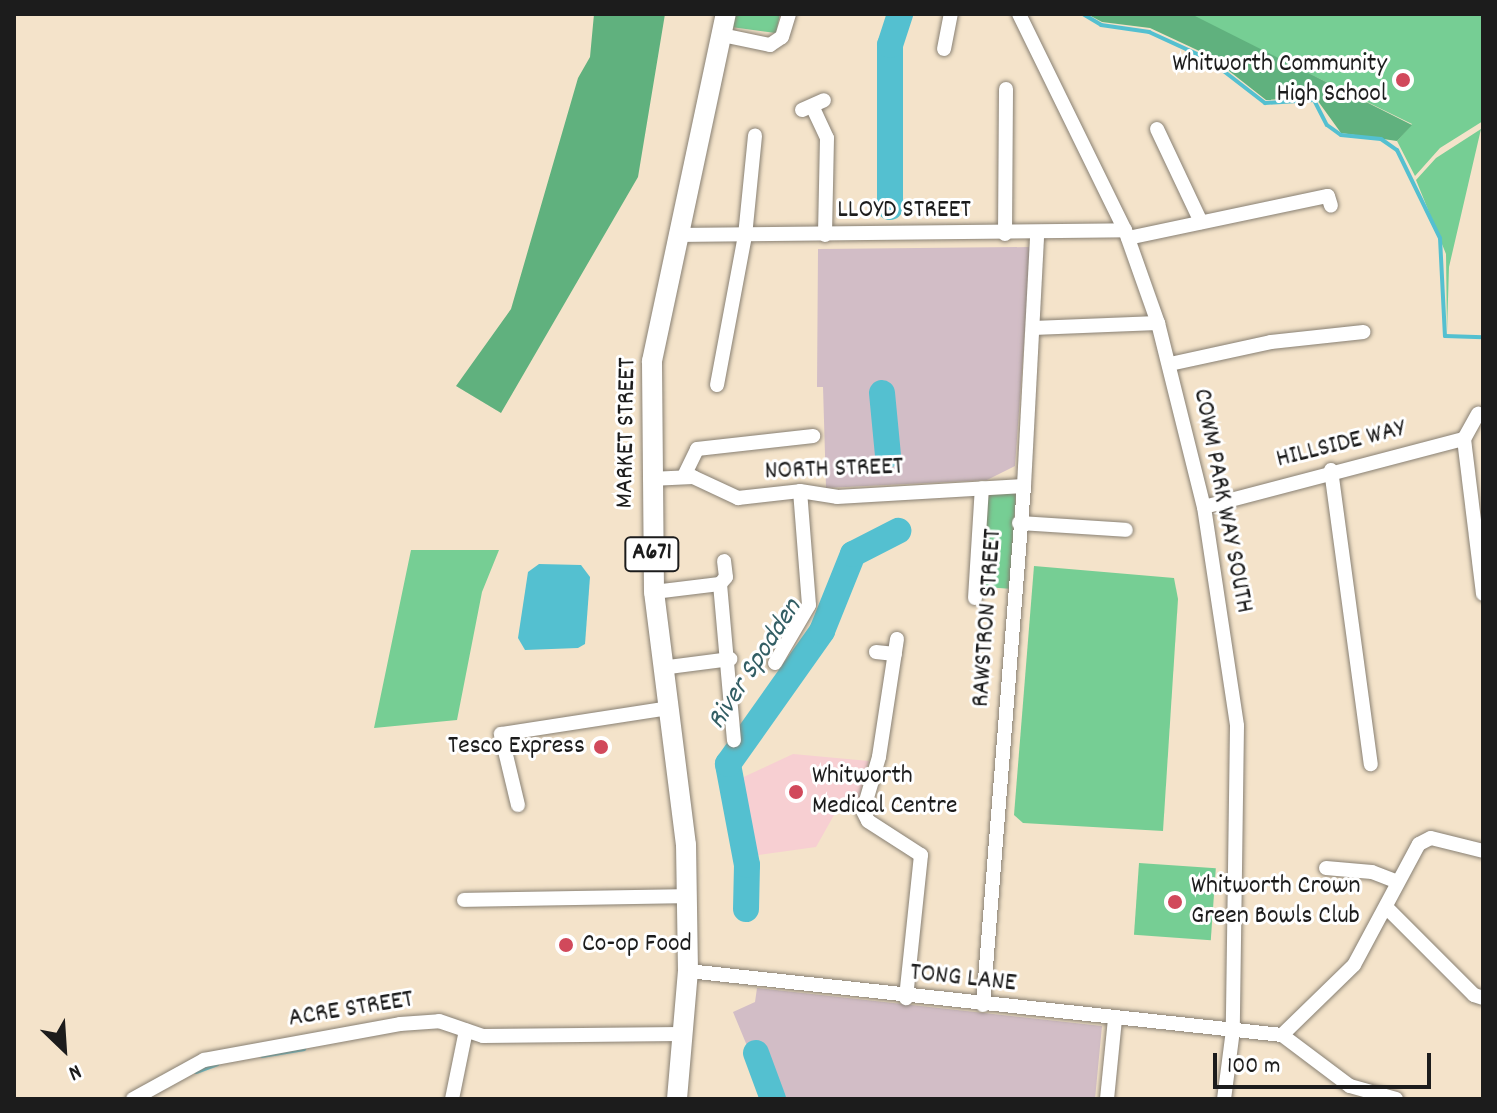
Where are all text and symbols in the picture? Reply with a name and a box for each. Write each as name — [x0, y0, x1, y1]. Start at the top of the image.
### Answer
place label: Whitworth Community High School — [1172, 49, 1387, 110]
marker: Whitworth Community High School — [1394, 71, 1412, 89]
street label: LLOYD STREET — [837, 195, 971, 227]
street label: MARKET STREET — [610, 357, 644, 509]
street label: COWM PARK WAY SOUTH — [1185, 386, 1259, 616]
street label: HILLSIDE WAY — [1273, 414, 1409, 476]
street label: NORTH STREET — [764, 452, 904, 488]
street label: RAWSTRON STREET — [966, 528, 1010, 708]
road number: A671 — [624, 534, 680, 574]
water label: River Spodden — [701, 593, 811, 737]
place label: Tesco Express — [448, 731, 585, 763]
marker: Tesco Express — [592, 738, 610, 756]
place label: Whitworth Medical Centre — [812, 761, 957, 822]
marker: Whitworth Medical Centre — [787, 783, 805, 801]
place label: Whitworth Crown Green Bowls Club — [1191, 871, 1360, 932]
marker: Whitworth Crown Green Bowls Club — [1166, 893, 1184, 911]
place label: Co-op Food — [582, 929, 692, 961]
marker: Co-op Food — [557, 936, 575, 954]
street label: TONG LANE — [908, 958, 1018, 1000]
street label: ACRE STREET — [286, 985, 416, 1035]
north arrow — [24, 1009, 104, 1089]
scale bar — [1217, 1037, 1435, 1087]
text: 100 m — [1227, 1050, 1280, 1084]
text: N — [63, 1055, 86, 1088]

